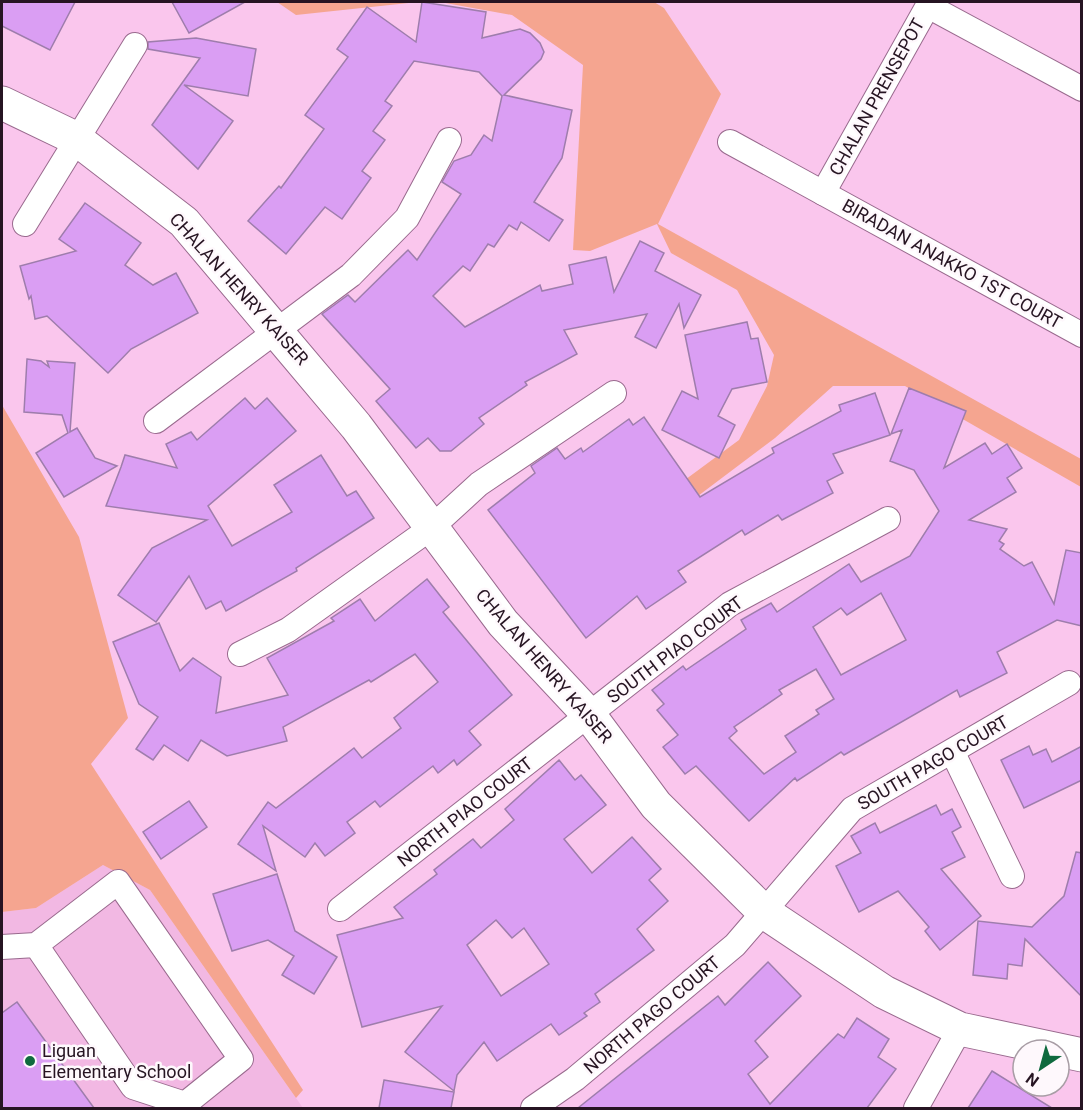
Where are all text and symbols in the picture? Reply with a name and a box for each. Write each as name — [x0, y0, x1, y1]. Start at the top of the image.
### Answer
street label: CHALAN PRENSEPOT — [825, 14, 929, 179]
street label: BIRADAN ANAKKO 1ST COURT — [839, 194, 1066, 333]
street label: CHALAN HENRY KAISER — [166, 208, 313, 369]
street label: CHALAN HENRY KAISER — [472, 584, 617, 747]
street label: SOUTH PIAO COURT — [603, 592, 747, 708]
street label: SOUTH PAGO COURT — [854, 711, 1012, 814]
street label: NORTH PIAO COURT — [393, 752, 537, 871]
street label: NORTH PAGO COURT — [579, 951, 724, 1078]
north arrow — [1011, 1038, 1071, 1098]
place label: Liguan Elementary School — [42, 1040, 191, 1082]
marker: Liguan Elementary School — [23, 1054, 37, 1068]
text: N — [1022, 1069, 1043, 1091]

